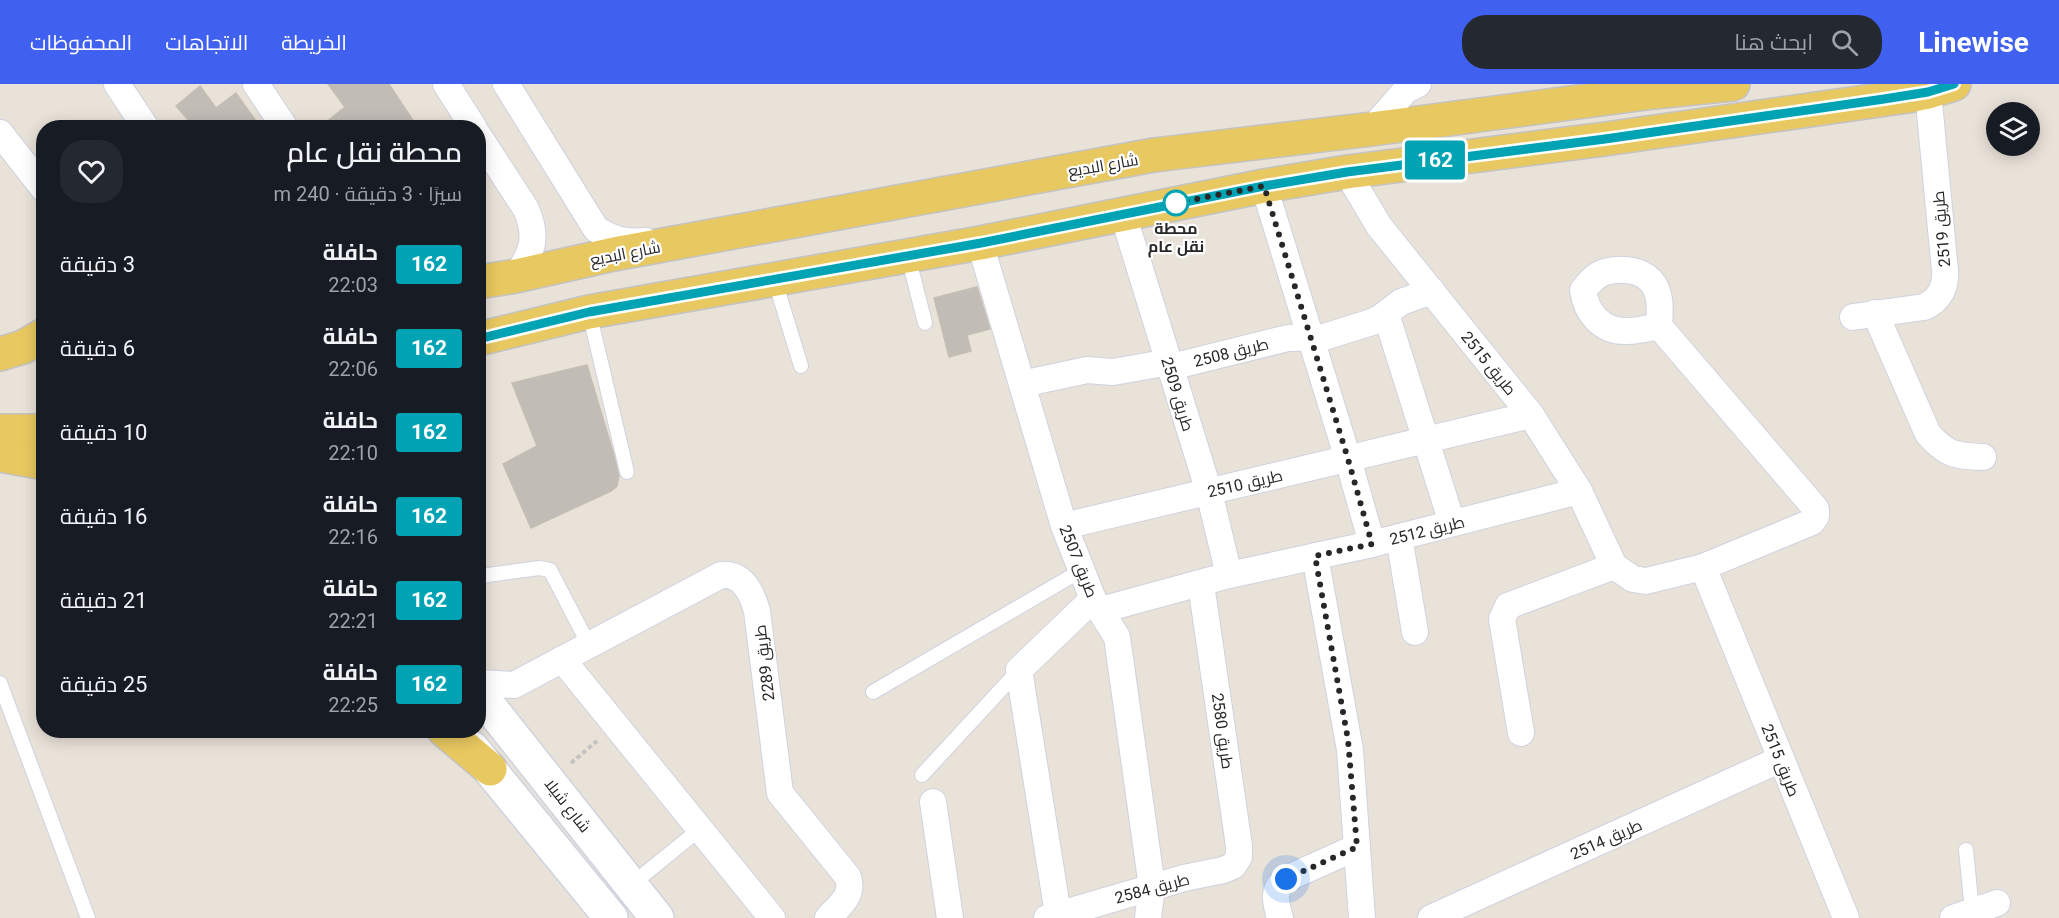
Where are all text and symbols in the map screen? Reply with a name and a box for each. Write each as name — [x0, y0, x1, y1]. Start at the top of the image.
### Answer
search box — [1462, 15, 1882, 69]
icon: search — [1828, 26, 1861, 59]
text: Linewise — [1918, 26, 2029, 59]
text: ابحث هنا — [1734, 30, 1813, 55]
text: المحفوظات — [30, 31, 132, 55]
text: الاتجاهات — [165, 31, 248, 55]
text: الخريطة — [281, 31, 347, 55]
map controls — [1986, 102, 2040, 156]
button: layers — [1986, 102, 2040, 156]
text: محطة نقل عام — [286, 136, 462, 169]
button: heart — [60, 140, 123, 203]
line badge: 162 — [1400, 140, 1470, 180]
text: 162 — [1417, 148, 1453, 172]
street label: شارع البديع — [1066, 150, 1140, 183]
text: سيرًا · 3 دقيقة · 240 m — [273, 182, 462, 206]
marker: محطة نقل عام — [1163, 190, 1189, 216]
street label: طريق 2519 — [1929, 190, 1955, 268]
place label: محطة نقل عام — [1148, 219, 1204, 258]
street label: شارع البديع — [588, 237, 662, 272]
text: حافلة — [323, 240, 378, 265]
text: 3 دقيقة — [60, 252, 135, 277]
text: 162 — [411, 252, 447, 276]
text: 22:03 — [328, 273, 378, 297]
text: حافلة — [323, 324, 378, 349]
street label: طريق 2515 — [1456, 328, 1520, 400]
street label: طريق 2508 — [1192, 334, 1271, 372]
text: 6 دقيقة — [60, 336, 135, 361]
text: 162 — [411, 336, 447, 360]
street label: طريق 2509 — [1156, 355, 1198, 434]
text: 22:06 — [328, 357, 378, 381]
text: حافلة — [323, 408, 378, 433]
text: 10 دقيقة — [60, 420, 147, 445]
text: 162 — [411, 420, 447, 444]
text: 22:10 — [328, 441, 378, 465]
street label: طريق 2510 — [1206, 466, 1285, 502]
text: حافلة — [323, 492, 378, 517]
text: 16 دقيقة — [60, 504, 147, 529]
text: 162 — [411, 504, 447, 528]
street label: طريق 2512 — [1388, 512, 1467, 550]
street label: طريق 2507 — [1054, 522, 1102, 601]
text: 22:16 — [328, 525, 378, 549]
text: حافلة — [323, 576, 378, 601]
text: 21 دقيقة — [60, 588, 147, 613]
text: 162 — [411, 588, 447, 612]
text: 22:21 — [328, 609, 378, 633]
street label: طريق 2289 — [750, 624, 780, 702]
text: حافلة — [323, 660, 378, 685]
text: 25 دقيقة — [60, 672, 147, 697]
text: 162 — [411, 672, 447, 696]
street label: طريق 2580 — [1207, 692, 1237, 770]
text: 22:25 — [328, 693, 378, 717]
street label: طريق 2515 — [1756, 721, 1804, 800]
street label: شارع شيلا — [539, 774, 595, 837]
street label: طريق 2514 — [1567, 815, 1645, 865]
your location — [1271, 864, 1301, 894]
street label: طريق 2584 — [1113, 869, 1192, 909]

